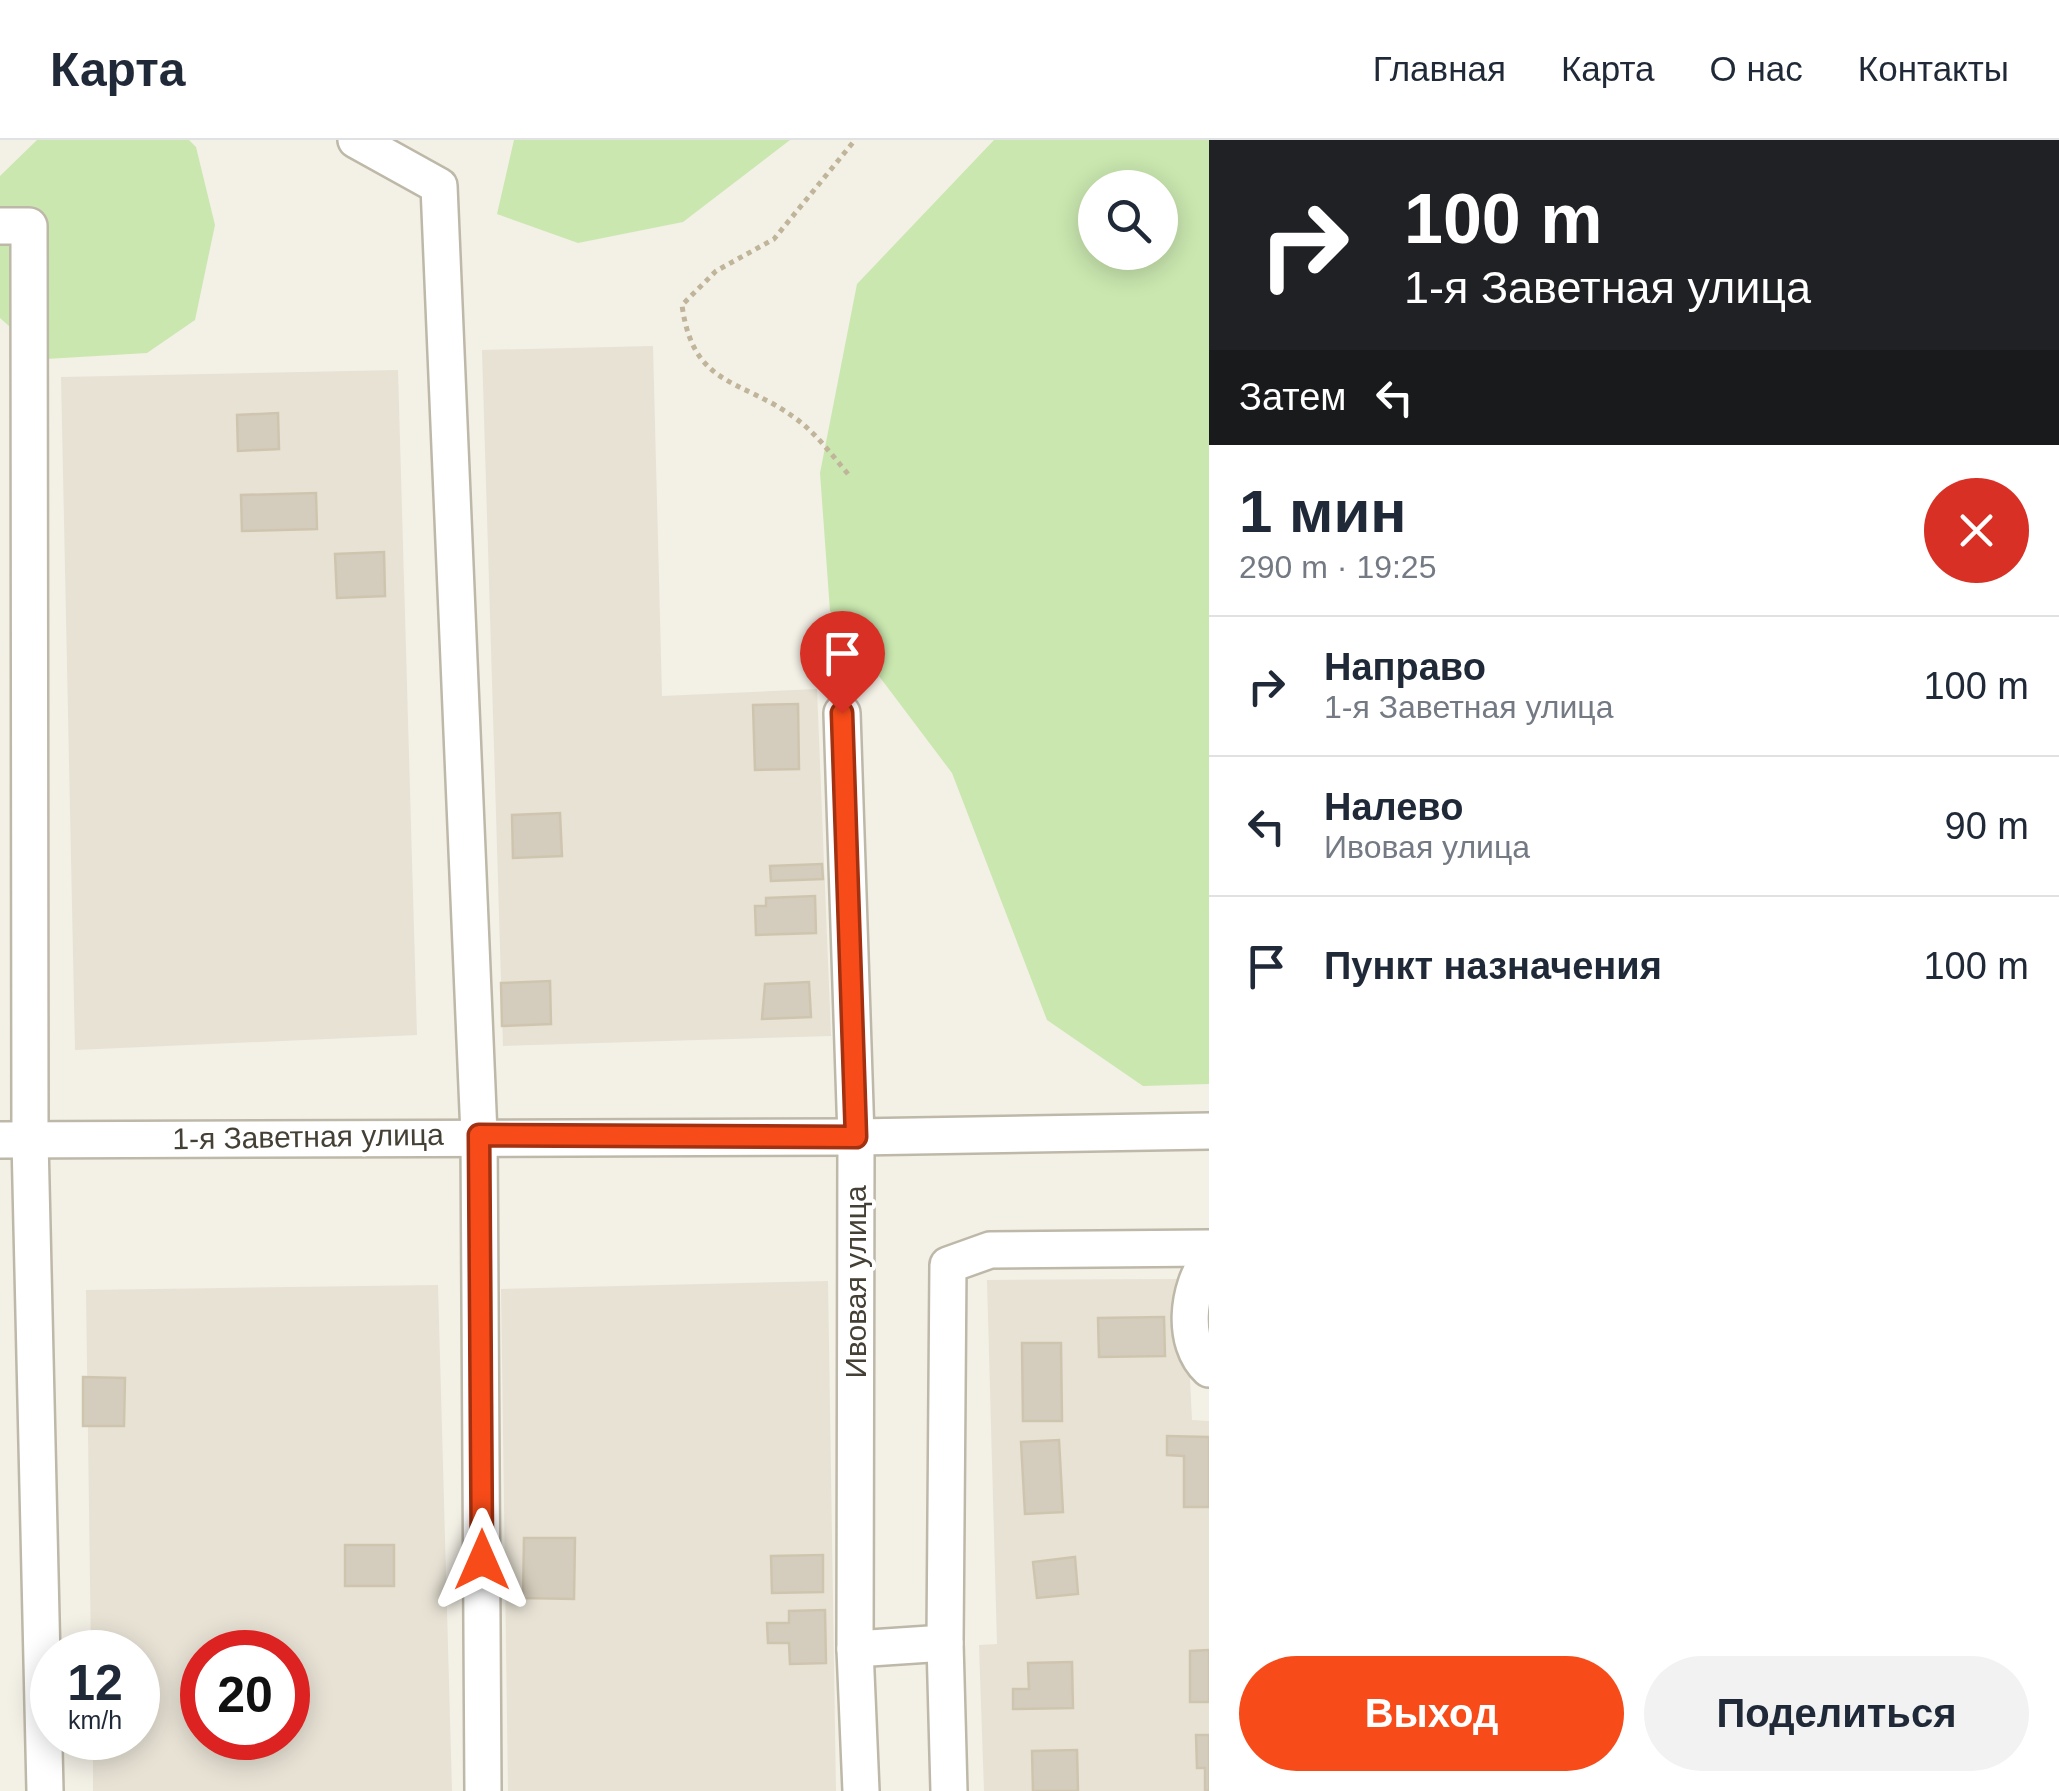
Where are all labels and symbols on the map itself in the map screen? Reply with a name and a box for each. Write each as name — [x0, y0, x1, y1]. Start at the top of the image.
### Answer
pin — [800, 611, 885, 714]
street label: 1-я Заветная улица — [172, 1118, 444, 1155]
street label: Ивовая улица — [839, 1185, 872, 1379]
position arrow — [430, 1508, 534, 1612]
speed limit sign: 20 — [180, 1630, 310, 1760]

